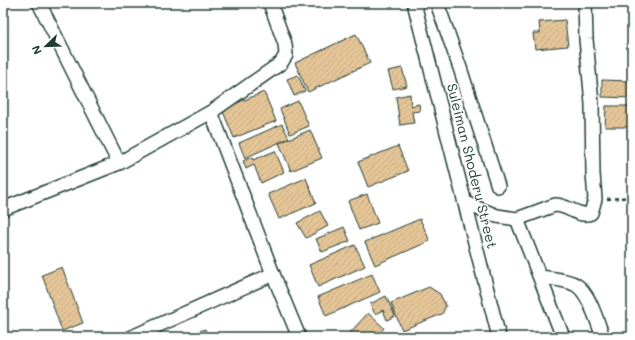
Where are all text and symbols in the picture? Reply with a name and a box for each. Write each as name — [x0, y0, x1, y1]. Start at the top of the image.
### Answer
north arrow — [26, 26, 66, 66]
text: N — [28, 43, 45, 57]
street label: Suleiman Shoderu Street — [443, 81, 502, 250]

